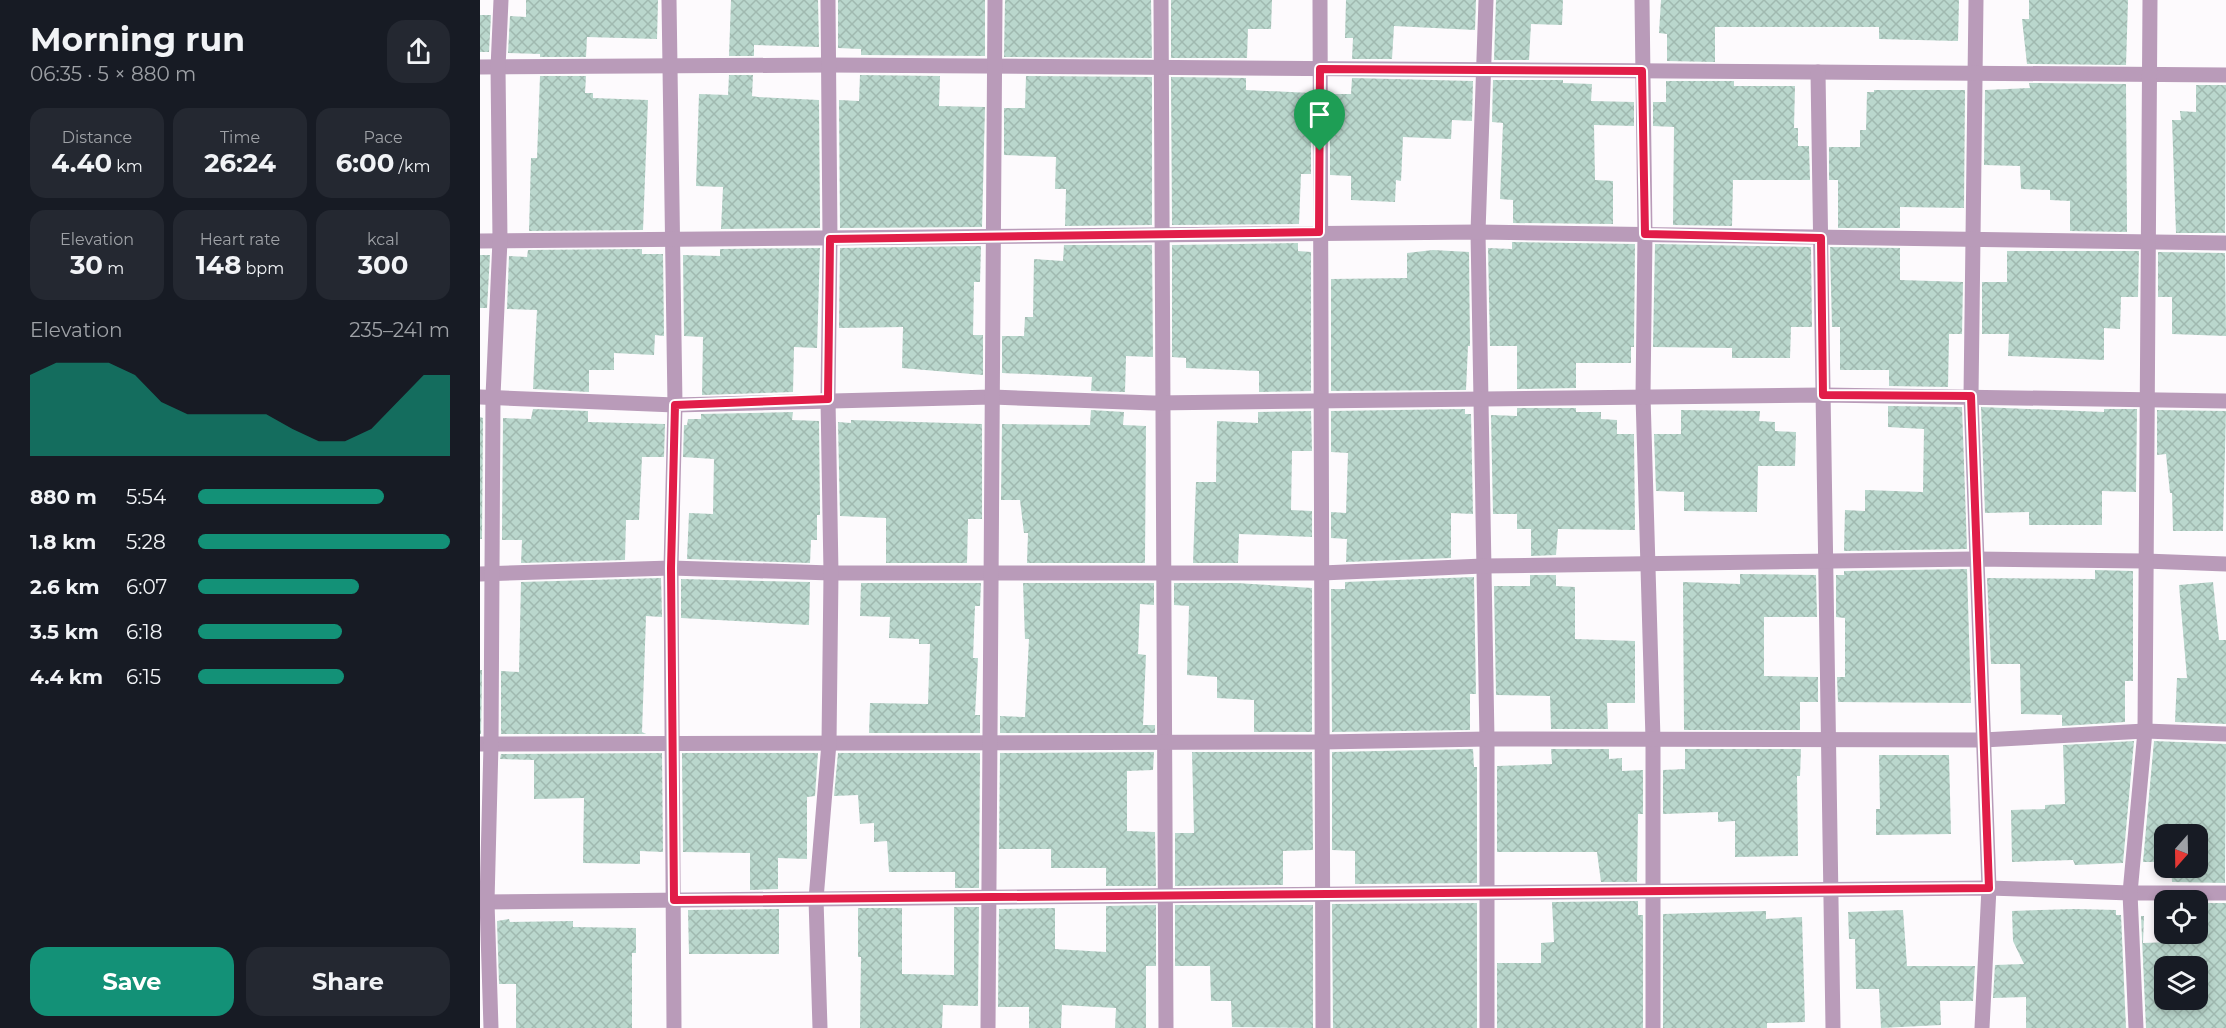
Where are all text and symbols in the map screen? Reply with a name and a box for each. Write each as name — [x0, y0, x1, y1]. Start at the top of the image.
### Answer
text: Morning run — [30, 19, 245, 59]
button: share — [387, 20, 450, 83]
text: 06:35 · 5 × 880 m — [30, 62, 196, 86]
pin — [1294, 89, 1345, 151]
icon: arrive — [1303, 98, 1336, 131]
text: Distance — [62, 128, 132, 147]
text: Time — [220, 128, 260, 147]
text: Pace — [363, 128, 403, 147]
text: 4.40 — [51, 147, 112, 179]
text: 26:24 — [204, 147, 276, 179]
text: 6:00 — [336, 147, 394, 179]
text: km — [112, 157, 143, 176]
text: /km — [394, 157, 430, 176]
text: Elevation — [60, 230, 134, 249]
text: Heart rate — [200, 230, 280, 249]
text: kcal — [367, 230, 399, 249]
text: 30 — [70, 249, 103, 281]
text: 148 — [196, 249, 241, 281]
text: 300 — [358, 249, 408, 281]
text: m — [103, 259, 124, 278]
text: bpm — [241, 259, 284, 278]
text: Elevation — [30, 318, 122, 342]
text: 235–241 m — [349, 318, 450, 342]
text: 880 m — [30, 485, 97, 509]
text: 5:54 — [126, 485, 166, 509]
text: 1.8 km — [30, 530, 96, 554]
text: 5:28 — [126, 530, 166, 554]
text: 2.6 km — [30, 575, 99, 599]
text: 6:07 — [126, 575, 167, 599]
text: 3.5 km — [30, 620, 99, 644]
text: 6:18 — [126, 620, 162, 644]
text: 4.4 km — [30, 665, 103, 689]
text: 6:15 — [126, 665, 161, 689]
north arrow — [2154, 824, 2208, 878]
map controls — [2154, 824, 2208, 1010]
button: locate — [2154, 890, 2208, 944]
button: Save — [30, 947, 234, 1016]
button: Share — [246, 947, 450, 1016]
button: layers — [2154, 956, 2208, 1010]

